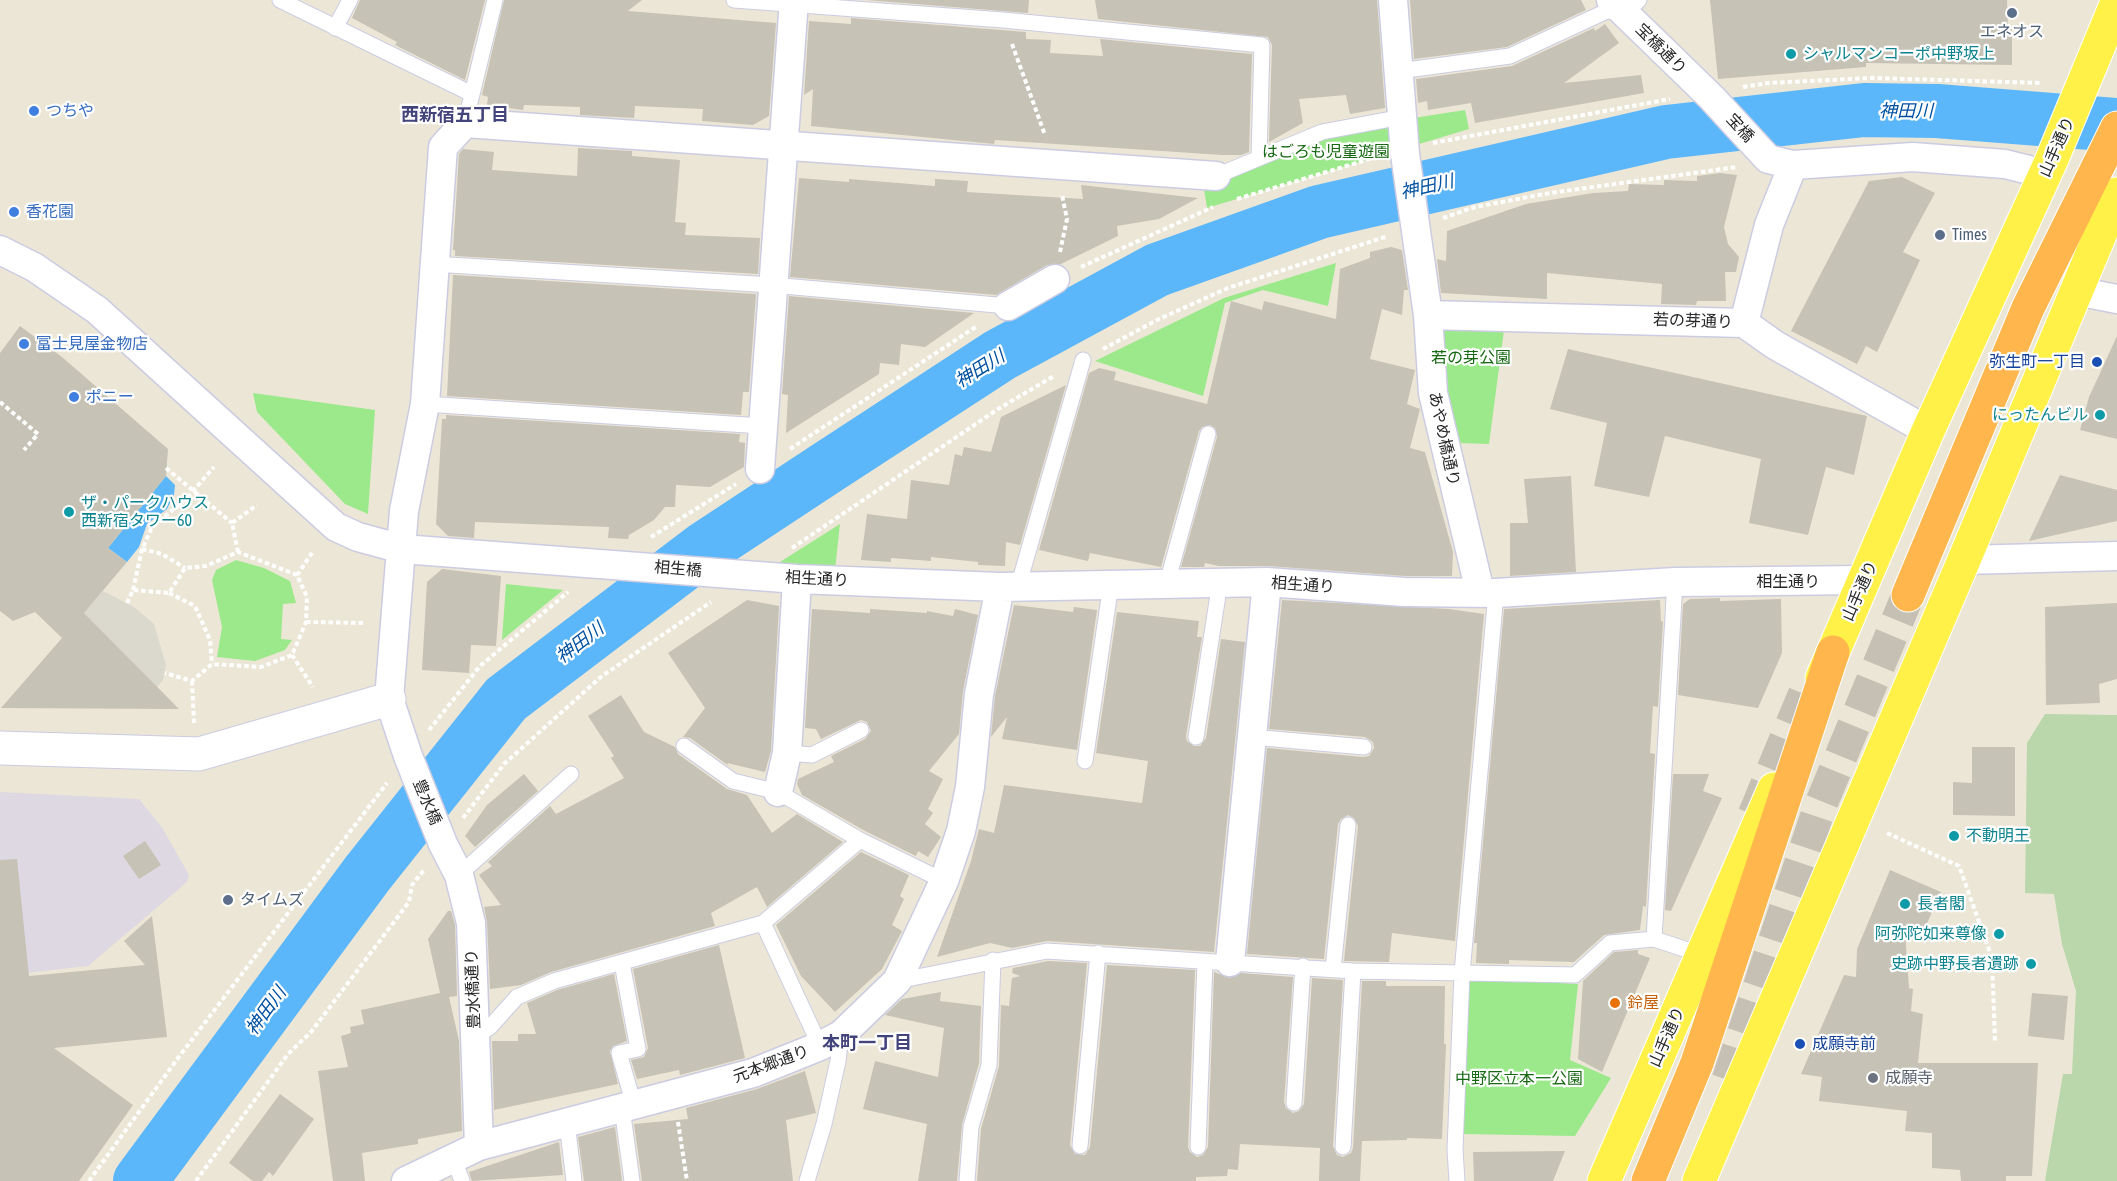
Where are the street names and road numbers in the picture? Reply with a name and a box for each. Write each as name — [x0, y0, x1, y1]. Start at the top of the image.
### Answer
street label: 宝橋通り — [1632, 20, 1690, 78]
street label: 宝橋 — [1722, 110, 1758, 146]
street label: 山手通り — [2035, 114, 2079, 180]
street label: 若の芽通り — [1653, 310, 1733, 332]
street label: あやめ橋通り — [1425, 390, 1463, 488]
street label: 相生橋 — [653, 557, 703, 581]
street label: 山手通り — [1838, 558, 1882, 624]
street label: 相生通り — [785, 568, 849, 590]
street label: 相生通り — [1756, 572, 1820, 592]
street label: 相生通り — [1270, 573, 1336, 597]
street label: 豊水橋 — [409, 776, 445, 828]
street label: 豊水橋通り — [462, 949, 484, 1029]
street label: 山手通り — [1645, 1004, 1689, 1070]
street label: 元本郷通り — [730, 1041, 812, 1087]

